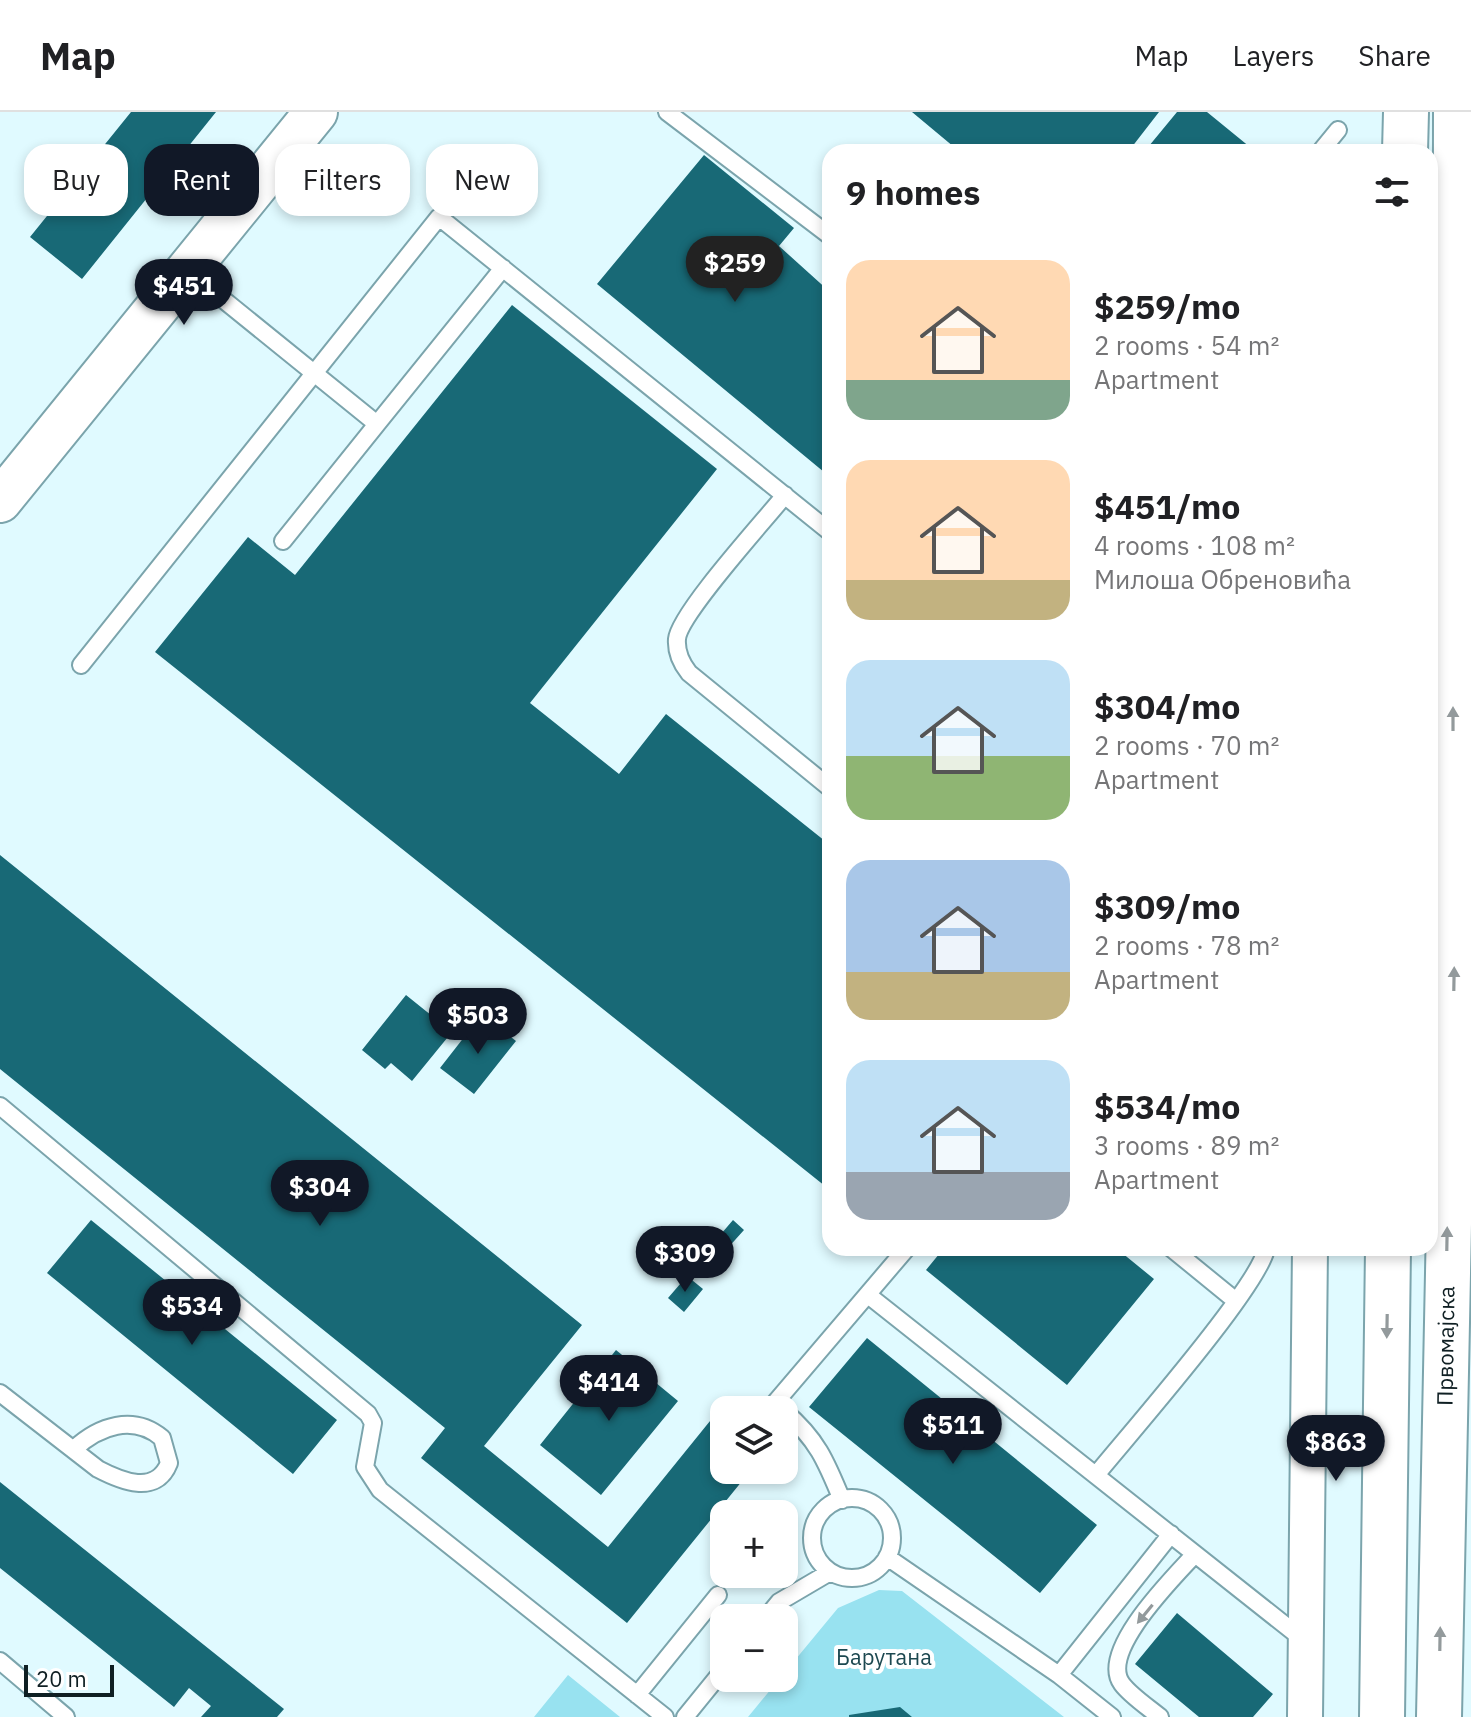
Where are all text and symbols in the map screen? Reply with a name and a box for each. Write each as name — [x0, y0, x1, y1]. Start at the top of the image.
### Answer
text: Map — [40, 31, 116, 80]
text: Map — [1134, 37, 1188, 74]
text: Layers — [1232, 37, 1314, 74]
text: Share — [1358, 37, 1431, 74]
chip: Buy — [24, 144, 128, 216]
chip: Rent — [144, 144, 259, 216]
chip: Filters — [275, 144, 410, 216]
chip: New — [426, 144, 538, 216]
text: 9 homes — [846, 170, 981, 214]
icon: filters — [1370, 170, 1414, 214]
pin: $259 — [688, 236, 782, 304]
text: $259 — [704, 245, 766, 279]
pin: $451 — [137, 259, 231, 327]
text: $451 — [153, 268, 215, 302]
text: $259/mo — [1094, 284, 1241, 328]
icon: home — [910, 292, 1006, 388]
text: 2 rooms · 54 m² — [1094, 328, 1279, 362]
text: Apartment — [1094, 362, 1219, 396]
text: $451/mo — [1094, 484, 1241, 528]
icon: home — [910, 492, 1006, 588]
text: 4 rooms · 108 m² — [1094, 528, 1295, 562]
text: Милоша Обреновића — [1094, 562, 1351, 596]
text: $304/mo — [1094, 684, 1241, 728]
icon: home — [910, 692, 1006, 788]
one-way arrow — [1447, 706, 1460, 731]
text: 2 rooms · 70 m² — [1094, 728, 1279, 762]
text: Apartment — [1094, 762, 1219, 796]
text: $309/mo — [1094, 884, 1241, 928]
icon: home — [910, 892, 1006, 988]
text: 2 rooms · 78 m² — [1094, 928, 1279, 962]
text: Apartment — [1094, 962, 1219, 996]
one-way arrow — [1447, 966, 1460, 991]
pin: $503 — [431, 988, 525, 1056]
text: $503 — [447, 997, 509, 1031]
text: $534/mo — [1094, 1084, 1241, 1128]
icon: home — [910, 1092, 1006, 1188]
text: 3 rooms · 89 m² — [1094, 1128, 1279, 1162]
pin: $304 — [273, 1160, 367, 1228]
text: Apartment — [1094, 1162, 1219, 1196]
text: $304 — [289, 1169, 351, 1203]
pin: $309 — [638, 1226, 732, 1294]
one-way arrow — [1441, 1226, 1454, 1251]
text: $309 — [654, 1235, 716, 1269]
pin: $534 — [145, 1279, 239, 1347]
street label: Првомајска — [1429, 1286, 1461, 1406]
text: $534 — [161, 1288, 223, 1322]
one-way arrow — [1381, 1314, 1393, 1339]
pin: $414 — [562, 1355, 656, 1423]
text: $414 — [578, 1364, 640, 1398]
map controls — [710, 1396, 798, 1692]
button: layers — [710, 1396, 798, 1484]
pin: $511 — [906, 1398, 1000, 1466]
text: $511 — [922, 1407, 984, 1441]
pin: $863 — [1289, 1415, 1383, 1483]
text: $863 — [1305, 1424, 1367, 1458]
button: + — [710, 1500, 798, 1588]
button: − — [710, 1604, 798, 1692]
one-way arrow — [1137, 1604, 1154, 1624]
one-way arrow — [1434, 1626, 1446, 1651]
park label: Барутана — [836, 1642, 932, 1671]
scale bar — [24, 1661, 114, 1697]
text: 20 m — [36, 1664, 87, 1693]

